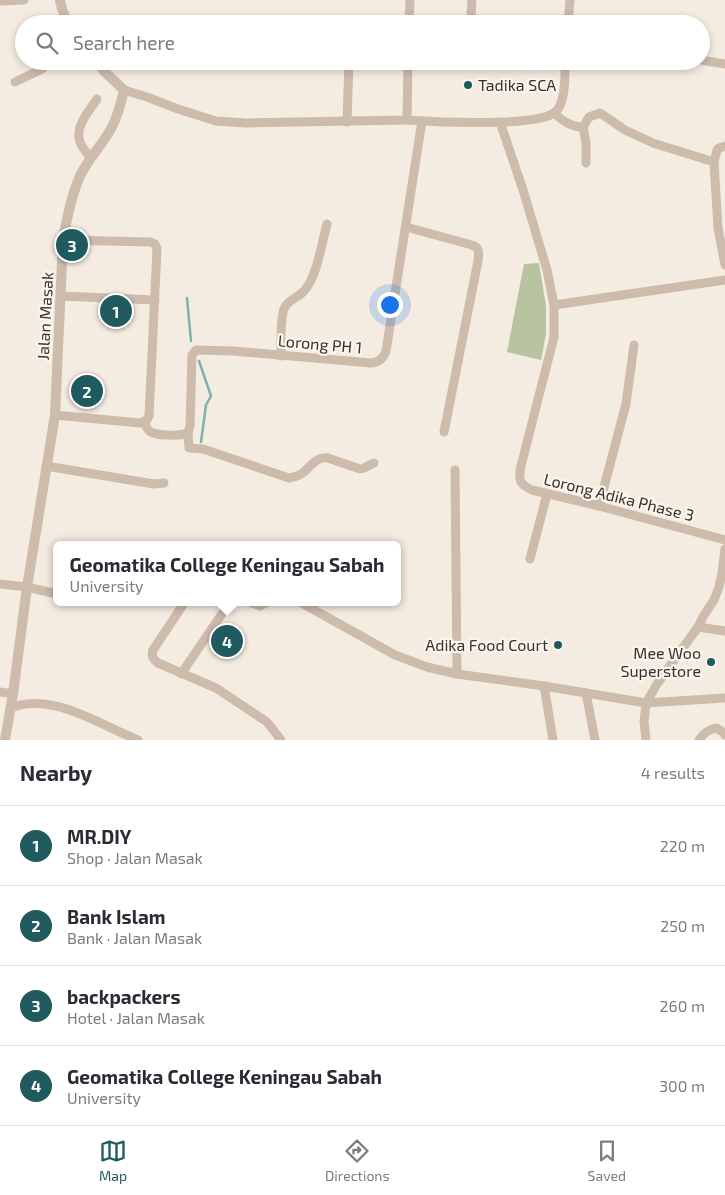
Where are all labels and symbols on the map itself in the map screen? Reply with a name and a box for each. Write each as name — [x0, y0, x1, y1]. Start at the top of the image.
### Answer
place label: Tadika SCA — [478, 75, 556, 94]
marker: Tadika SCA — [462, 79, 474, 91]
pin: 3 — [56, 226, 88, 264]
street label: Jalan Masak — [33, 271, 56, 361]
pin: 1 — [100, 292, 132, 330]
your location — [377, 292, 403, 318]
street label: Lorong PH 1 — [277, 330, 363, 357]
pin: 2 — [71, 372, 103, 410]
street label: Lorong Adika Phase 3 — [542, 469, 696, 524]
pin: 4 — [211, 622, 243, 660]
place label: Adika Food Court — [425, 635, 548, 654]
marker: Adika Food Court — [552, 639, 564, 651]
place label: Mee Woo Superstore — [621, 643, 701, 680]
marker: Mee Woo Superstore — [705, 656, 717, 668]

